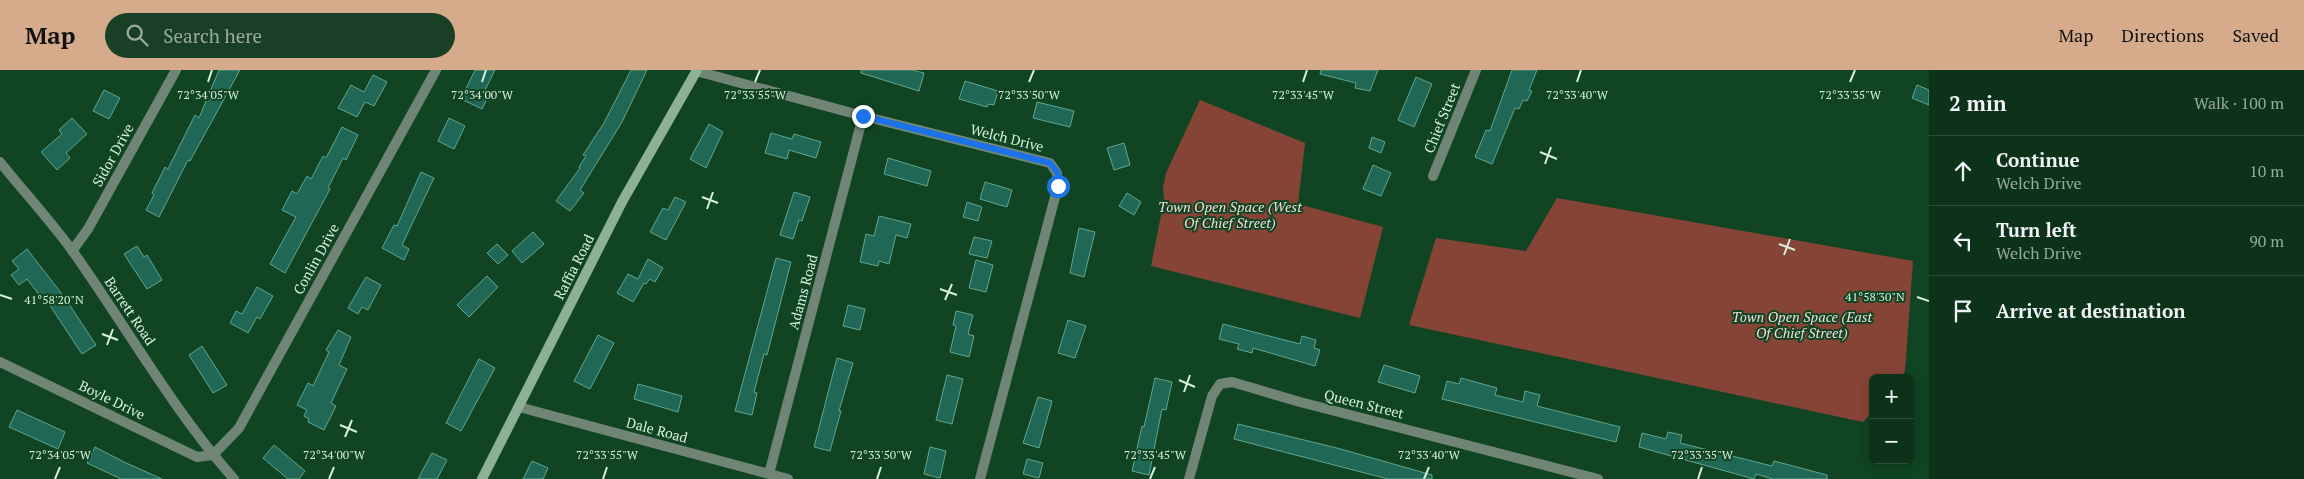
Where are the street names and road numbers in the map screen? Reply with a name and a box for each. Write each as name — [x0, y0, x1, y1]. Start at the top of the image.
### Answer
street label: Chief Street — [1419, 79, 1465, 156]
street label: Welch Drive — [968, 119, 1046, 156]
street label: Sidor Drive — [87, 120, 138, 190]
street label: Conlin Drive — [288, 220, 343, 298]
street label: Raffia Road — [549, 231, 598, 303]
street label: Adams Road — [783, 252, 822, 332]
street label: Barrett Road — [101, 273, 160, 349]
street label: Boyle Drive — [76, 375, 148, 424]
street label: Queen Street — [1322, 384, 1407, 423]
street label: Dale Road — [624, 412, 690, 447]

